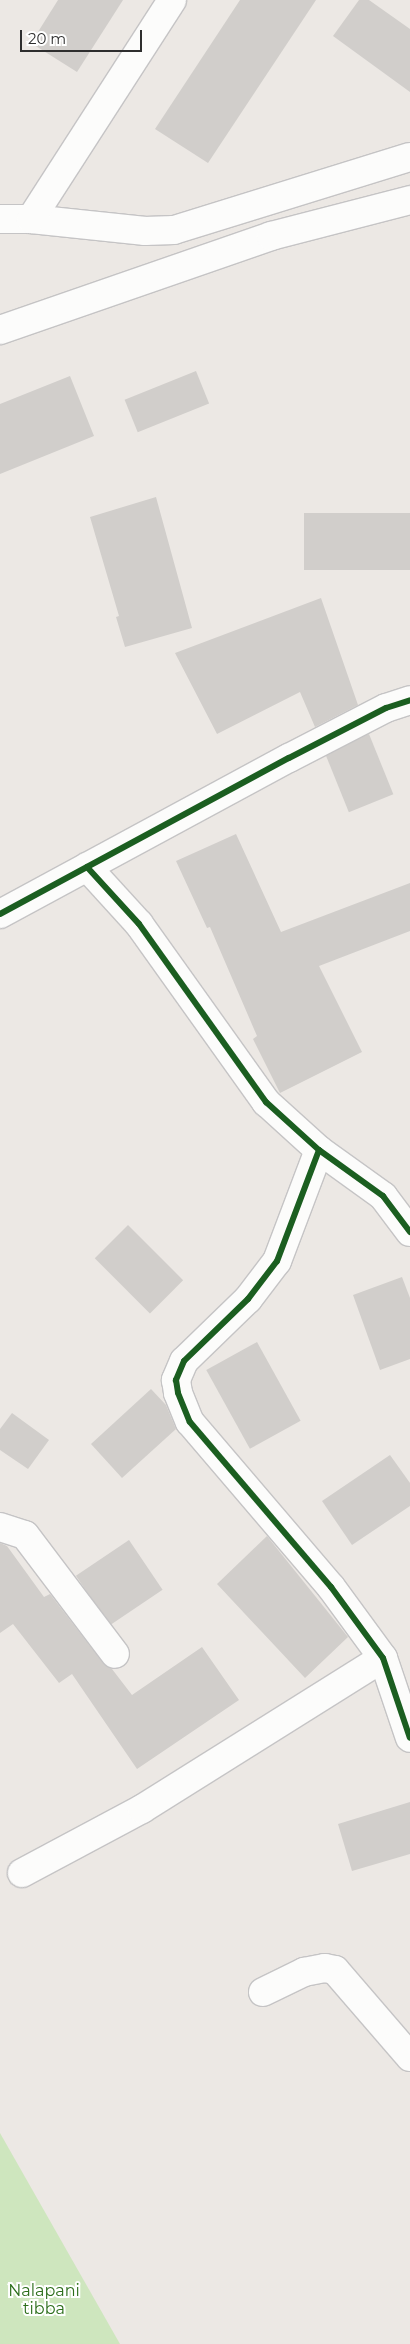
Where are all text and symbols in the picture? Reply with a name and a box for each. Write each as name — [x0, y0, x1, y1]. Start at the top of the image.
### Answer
scale bar — [22, 20, 145, 52]
text: 20 m — [28, 29, 66, 48]
park label: Nalapani tibba — [8, 2281, 80, 2319]

